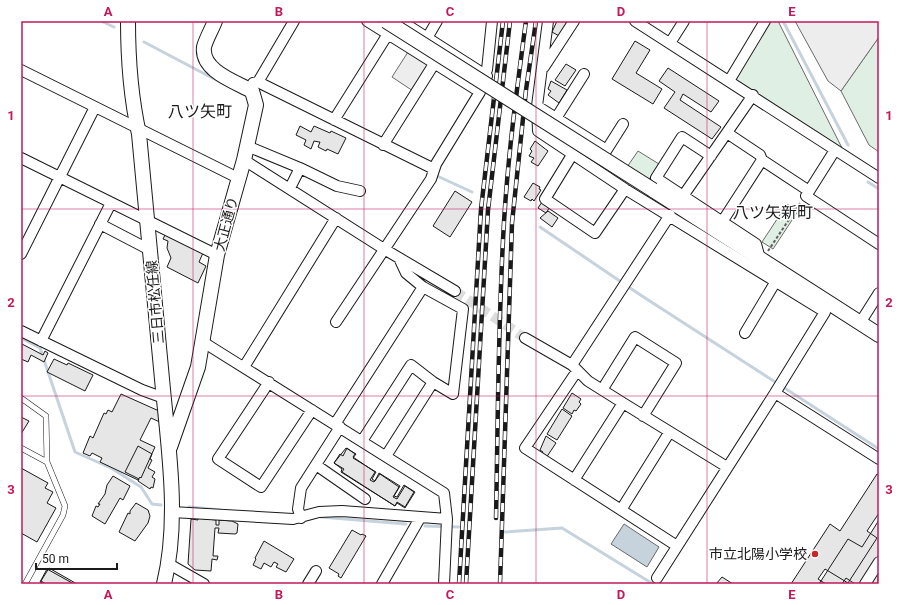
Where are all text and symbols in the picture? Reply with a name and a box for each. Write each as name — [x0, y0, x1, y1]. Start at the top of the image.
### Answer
text: A — [104, 4, 113, 19]
text: B — [275, 4, 283, 19]
text: C — [446, 4, 455, 19]
text: D — [617, 4, 625, 19]
text: E — [788, 4, 796, 19]
district label: 八ツ矢町 — [168, 102, 232, 121]
text: 1 — [7, 108, 15, 123]
text: 1 — [885, 108, 893, 123]
street label: 大正通り — [211, 195, 241, 253]
district label: 八ツ矢新町 — [733, 203, 813, 222]
street label: 三日市松任線 — [143, 259, 167, 345]
text: 2 — [7, 295, 15, 310]
text: 2 — [885, 295, 893, 310]
text: 3 — [7, 482, 15, 497]
text: 3 — [885, 482, 893, 497]
scale bar — [36, 545, 117, 571]
place label: 市立北陽小学校 — [709, 546, 807, 562]
marker: 市立北陽小学校 — [810, 549, 820, 559]
text: 50 m — [42, 552, 69, 566]
text: A — [104, 587, 113, 602]
text: B — [275, 587, 283, 602]
text: C — [446, 587, 455, 602]
text: D — [617, 587, 625, 602]
text: E — [788, 587, 796, 602]

